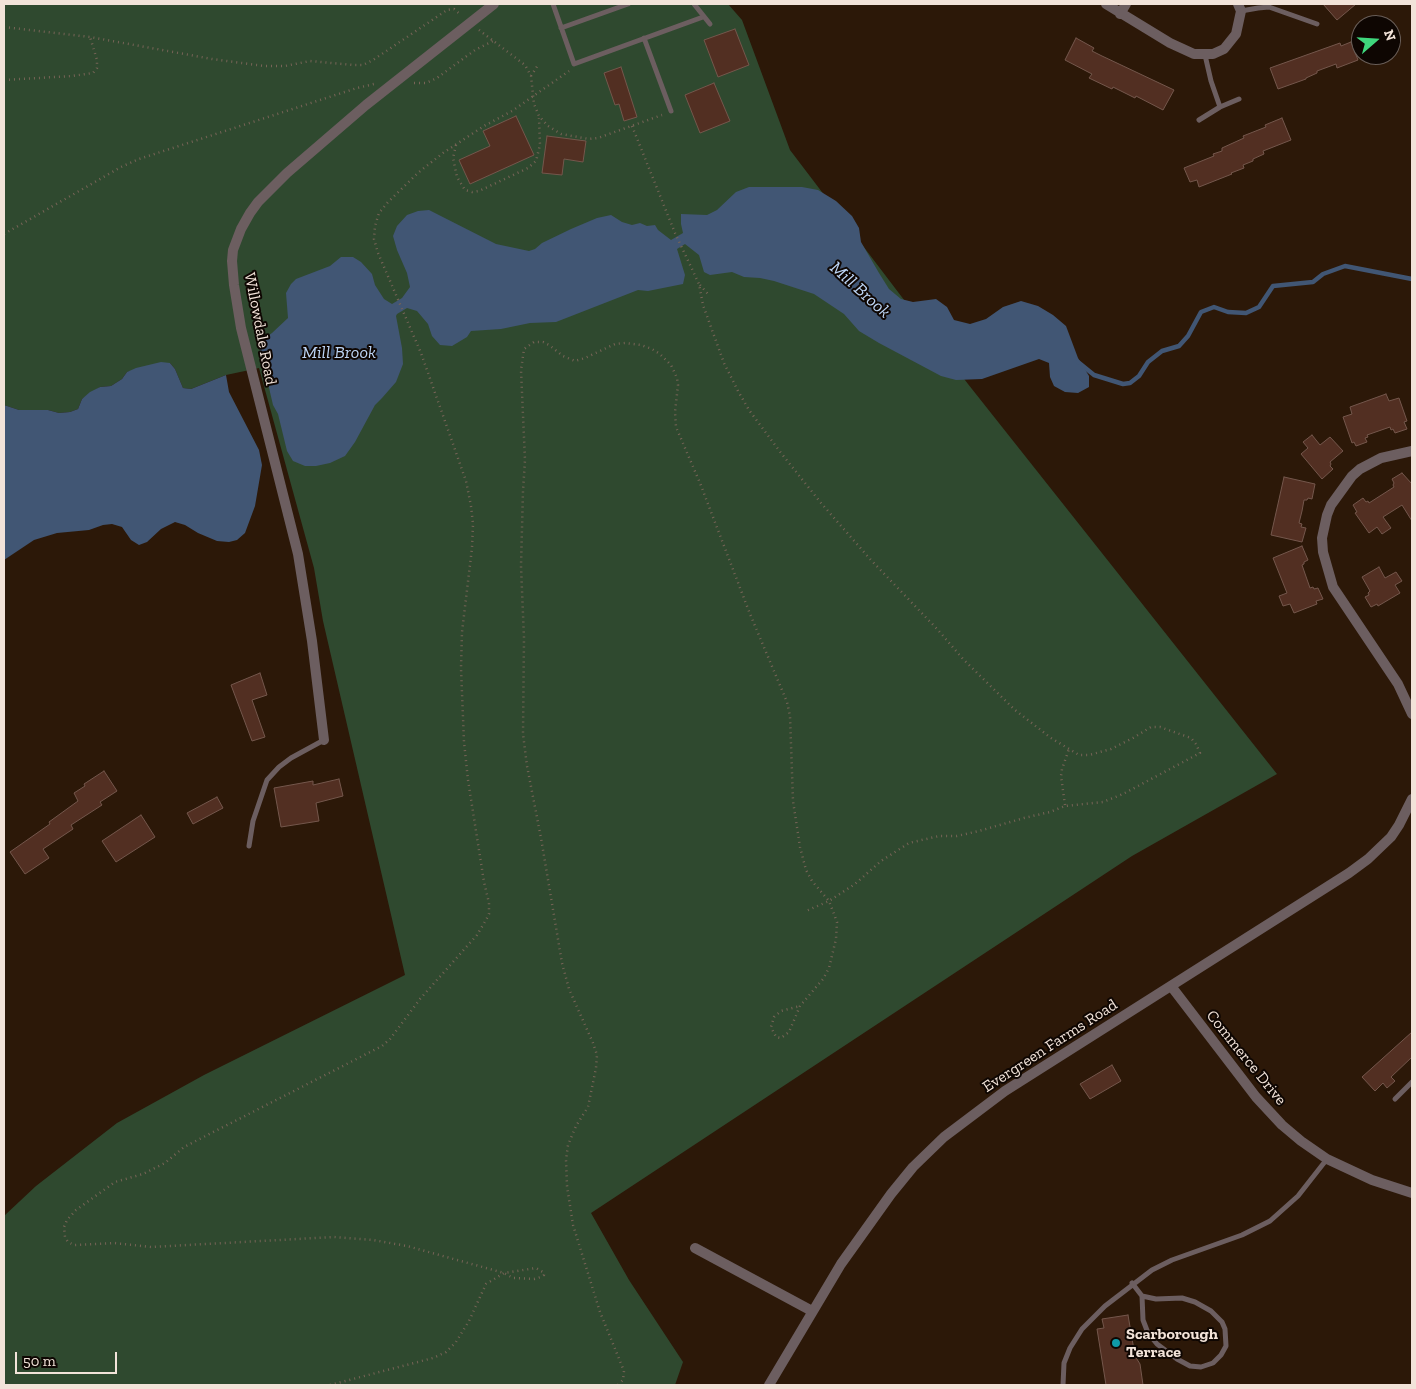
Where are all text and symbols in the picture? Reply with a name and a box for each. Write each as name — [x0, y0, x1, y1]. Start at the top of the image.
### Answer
north arrow — [1351, 15, 1401, 65]
text: N — [1380, 27, 1399, 43]
water label: Mill Brook — [825, 257, 895, 323]
street label: Willowdale Road — [240, 271, 280, 387]
water label: Mill Brook — [302, 342, 376, 364]
street label: Evergreen Farms Road — [979, 995, 1121, 1097]
street label: Commerce Drive — [1202, 1007, 1290, 1109]
place label: Scarborough Terrace — [1126, 1324, 1218, 1362]
marker: Scarborough Terrace — [1110, 1337, 1122, 1349]
scale bar — [18, 1342, 120, 1374]
text: 50 m — [23, 1352, 56, 1370]

